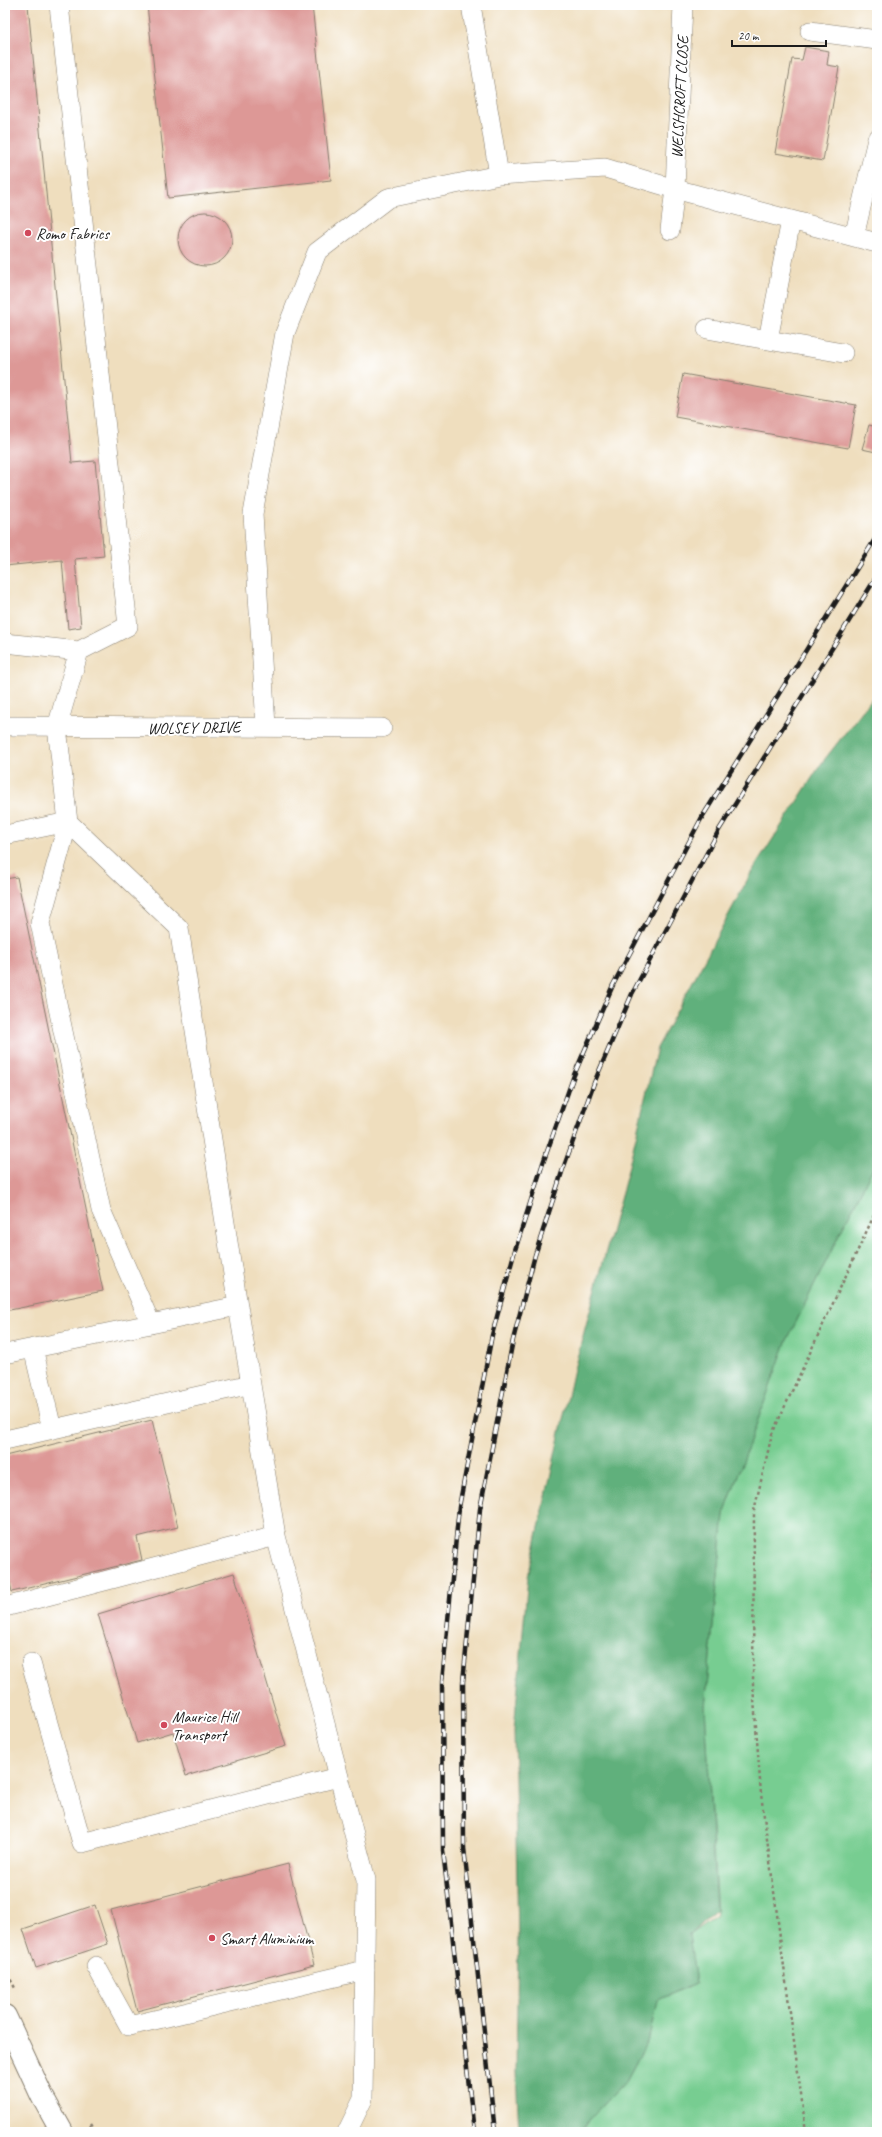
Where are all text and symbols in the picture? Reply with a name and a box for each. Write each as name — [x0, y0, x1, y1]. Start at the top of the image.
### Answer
scale bar — [732, 22, 826, 48]
text: 20 m — [738, 28, 760, 44]
street label: WELSHCROFT CLOSE — [667, 33, 693, 158]
place label: Romo Fabrics — [36, 224, 110, 244]
marker: Romo Fabrics — [23, 228, 33, 238]
street label: WOLSEY DRIVE — [148, 717, 243, 739]
place label: Maurice Hill Transport — [172, 1707, 241, 1745]
marker: Maurice Hill Transport — [159, 1720, 169, 1730]
place label: Smart Aluminium — [220, 1929, 315, 1949]
marker: Smart Aluminium — [207, 1933, 217, 1943]

